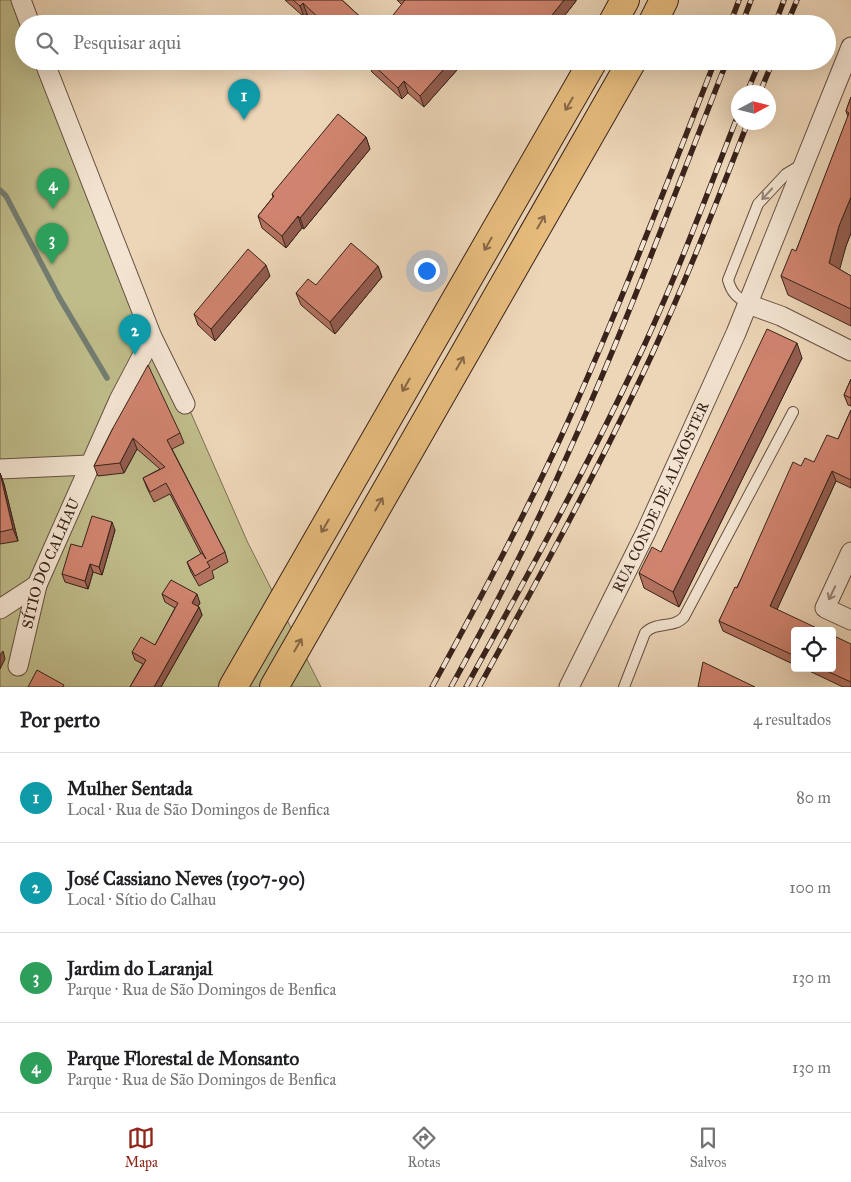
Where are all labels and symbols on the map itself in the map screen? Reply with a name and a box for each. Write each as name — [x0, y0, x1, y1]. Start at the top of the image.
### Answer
pin: 1 — [228, 79, 260, 120]
north arrow — [731, 85, 776, 130]
one-way arrow — [564, 96, 574, 110]
pin: 4 — [37, 168, 69, 209]
one-way arrow — [761, 188, 773, 200]
one-way arrow — [536, 215, 546, 230]
pin: 3 — [36, 223, 68, 264]
one-way arrow — [483, 237, 493, 252]
your location — [414, 258, 440, 284]
pin: 2 — [119, 314, 151, 355]
one-way arrow — [455, 356, 465, 371]
one-way arrow — [401, 377, 411, 392]
street label: RUA CONDE DE ALMOSTER — [608, 398, 713, 595]
street label: SÍTIO DO CALHAU — [18, 495, 83, 630]
one-way arrow — [374, 497, 384, 511]
one-way arrow — [320, 518, 330, 533]
one-way arrow — [827, 585, 837, 600]
one-way arrow — [293, 638, 303, 652]

